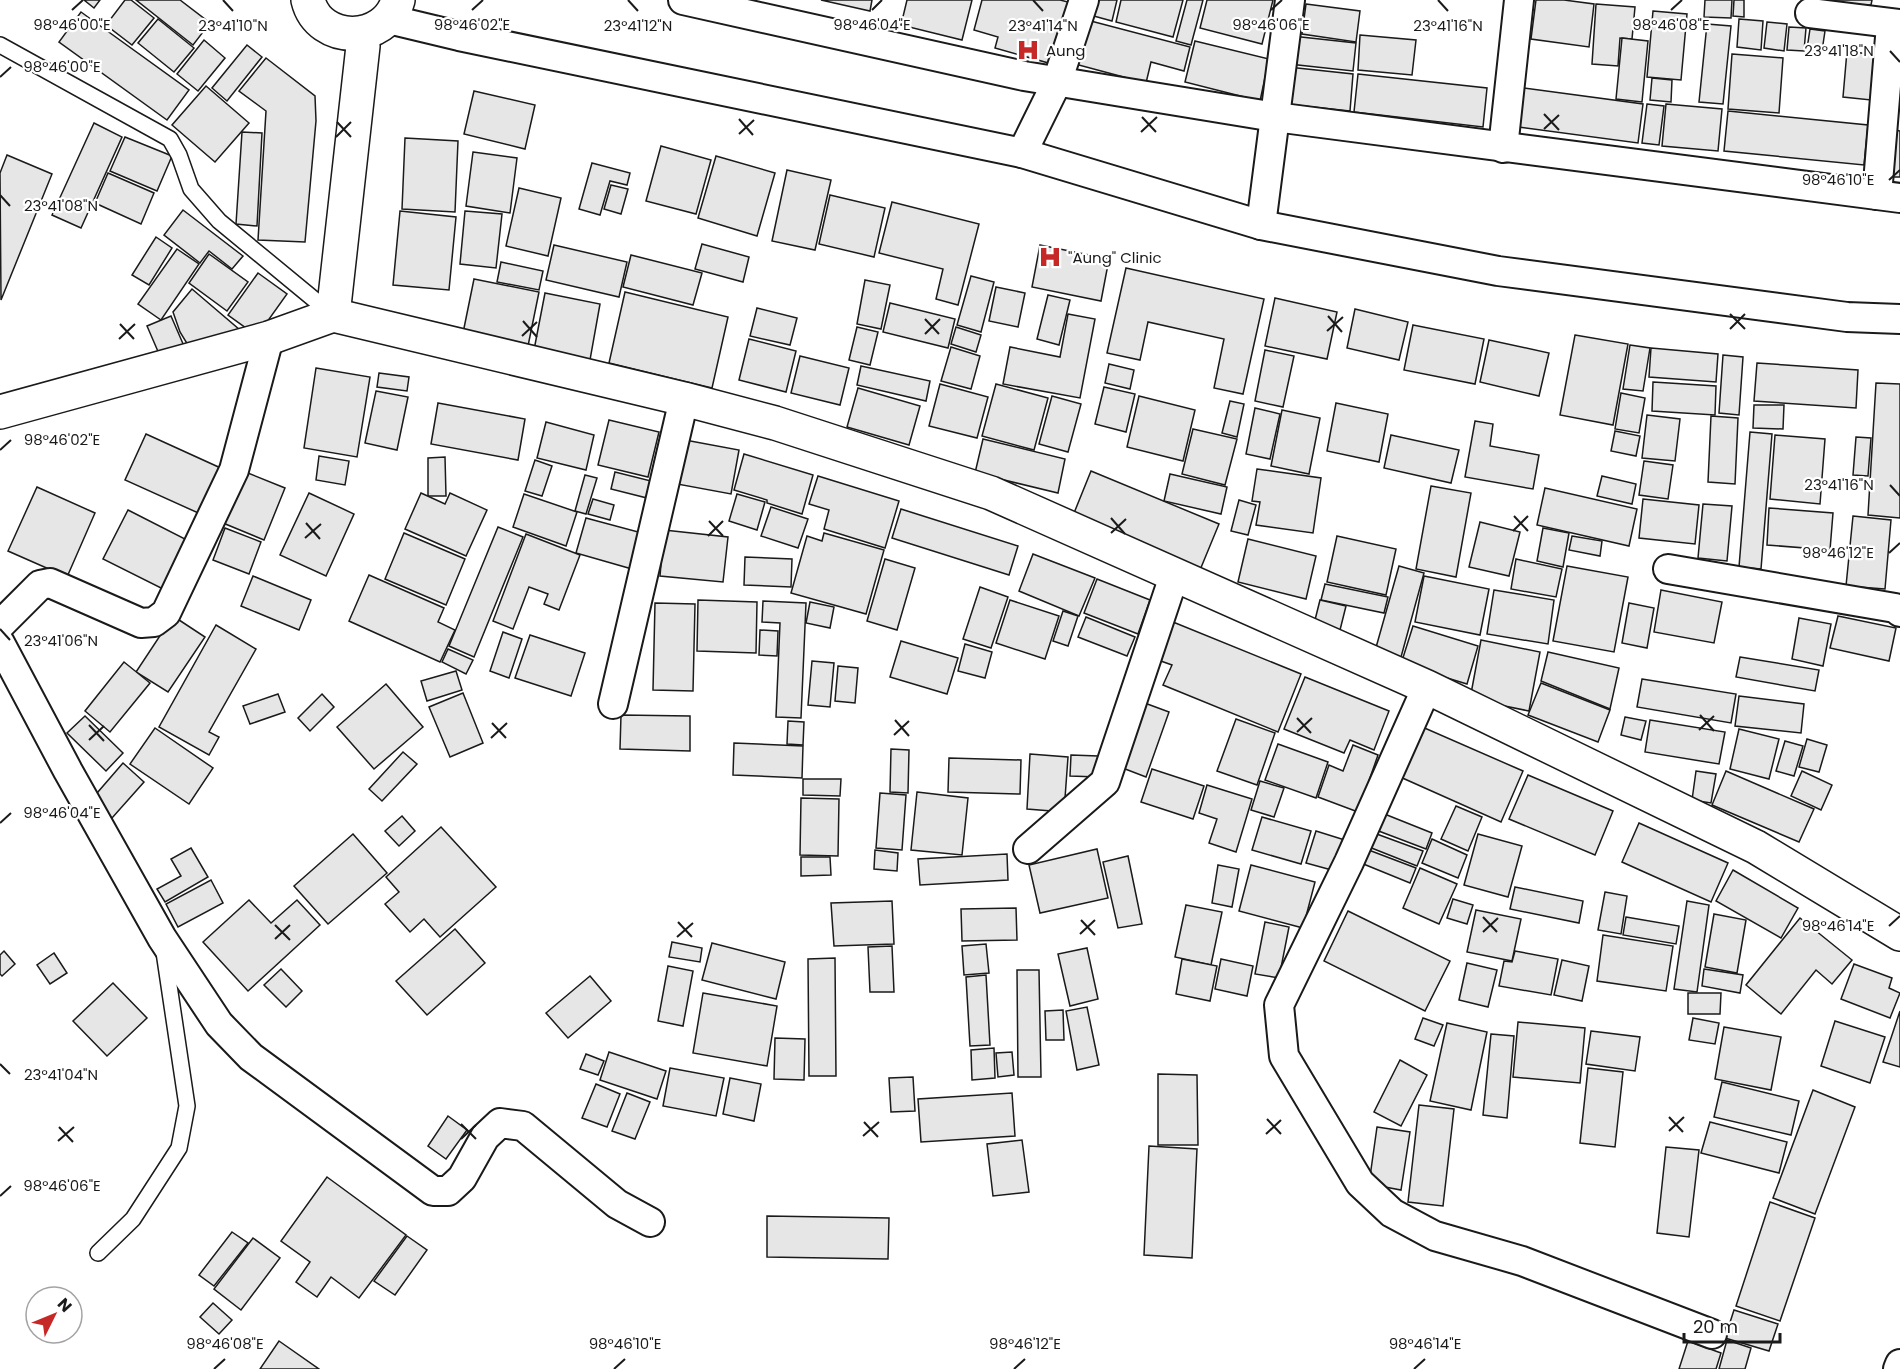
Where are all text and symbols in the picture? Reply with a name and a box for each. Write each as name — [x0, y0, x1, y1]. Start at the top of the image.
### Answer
text: 98°46'00"E — [33, 14, 111, 35]
text: 98°46'02"E — [434, 14, 510, 35]
text: 98°46'04"E — [833, 14, 911, 35]
text: 98°46'06"E — [1232, 14, 1310, 35]
text: 98°46'08"E — [1632, 14, 1710, 35]
text: 23°41'10"N — [198, 15, 268, 36]
text: 23°41'12"N — [604, 15, 672, 36]
text: 23°41'14"N — [1008, 15, 1078, 36]
text: 23°41'16"N — [1413, 15, 1483, 36]
hospital icon: Aung — [1015, 37, 1041, 63]
place label: Aung — [1046, 40, 1085, 61]
text: 23°41'18"N — [1804, 40, 1874, 61]
text: 98°46'00"E — [23, 56, 101, 77]
text: 98°46'10"E — [1802, 169, 1874, 190]
text: 23°41'08"N — [24, 195, 98, 216]
hospital icon: "Aung" Clinic — [1037, 244, 1063, 270]
place label: "Aung" Clinic — [1068, 247, 1162, 268]
text: 98°46'02"E — [24, 429, 100, 450]
text: 23°41'16"N — [1804, 474, 1874, 495]
text: 98°46'12"E — [1802, 542, 1874, 563]
text: 23°41'06"N — [24, 630, 98, 651]
text: 98°46'04"E — [23, 802, 101, 823]
text: 98°46'14"E — [1802, 915, 1874, 936]
text: 23°41'04"N — [24, 1064, 98, 1085]
text: 98°46'06"E — [23, 1175, 101, 1196]
north arrow — [24, 1285, 84, 1345]
text: N — [52, 1293, 77, 1317]
scale bar — [1684, 1306, 1780, 1344]
text: 20 m — [1693, 1314, 1738, 1339]
text: 98°46'08"E — [186, 1333, 264, 1354]
text: 98°46'10"E — [589, 1333, 661, 1354]
text: 98°46'12"E — [989, 1333, 1061, 1354]
text: 98°46'14"E — [1389, 1333, 1461, 1354]

